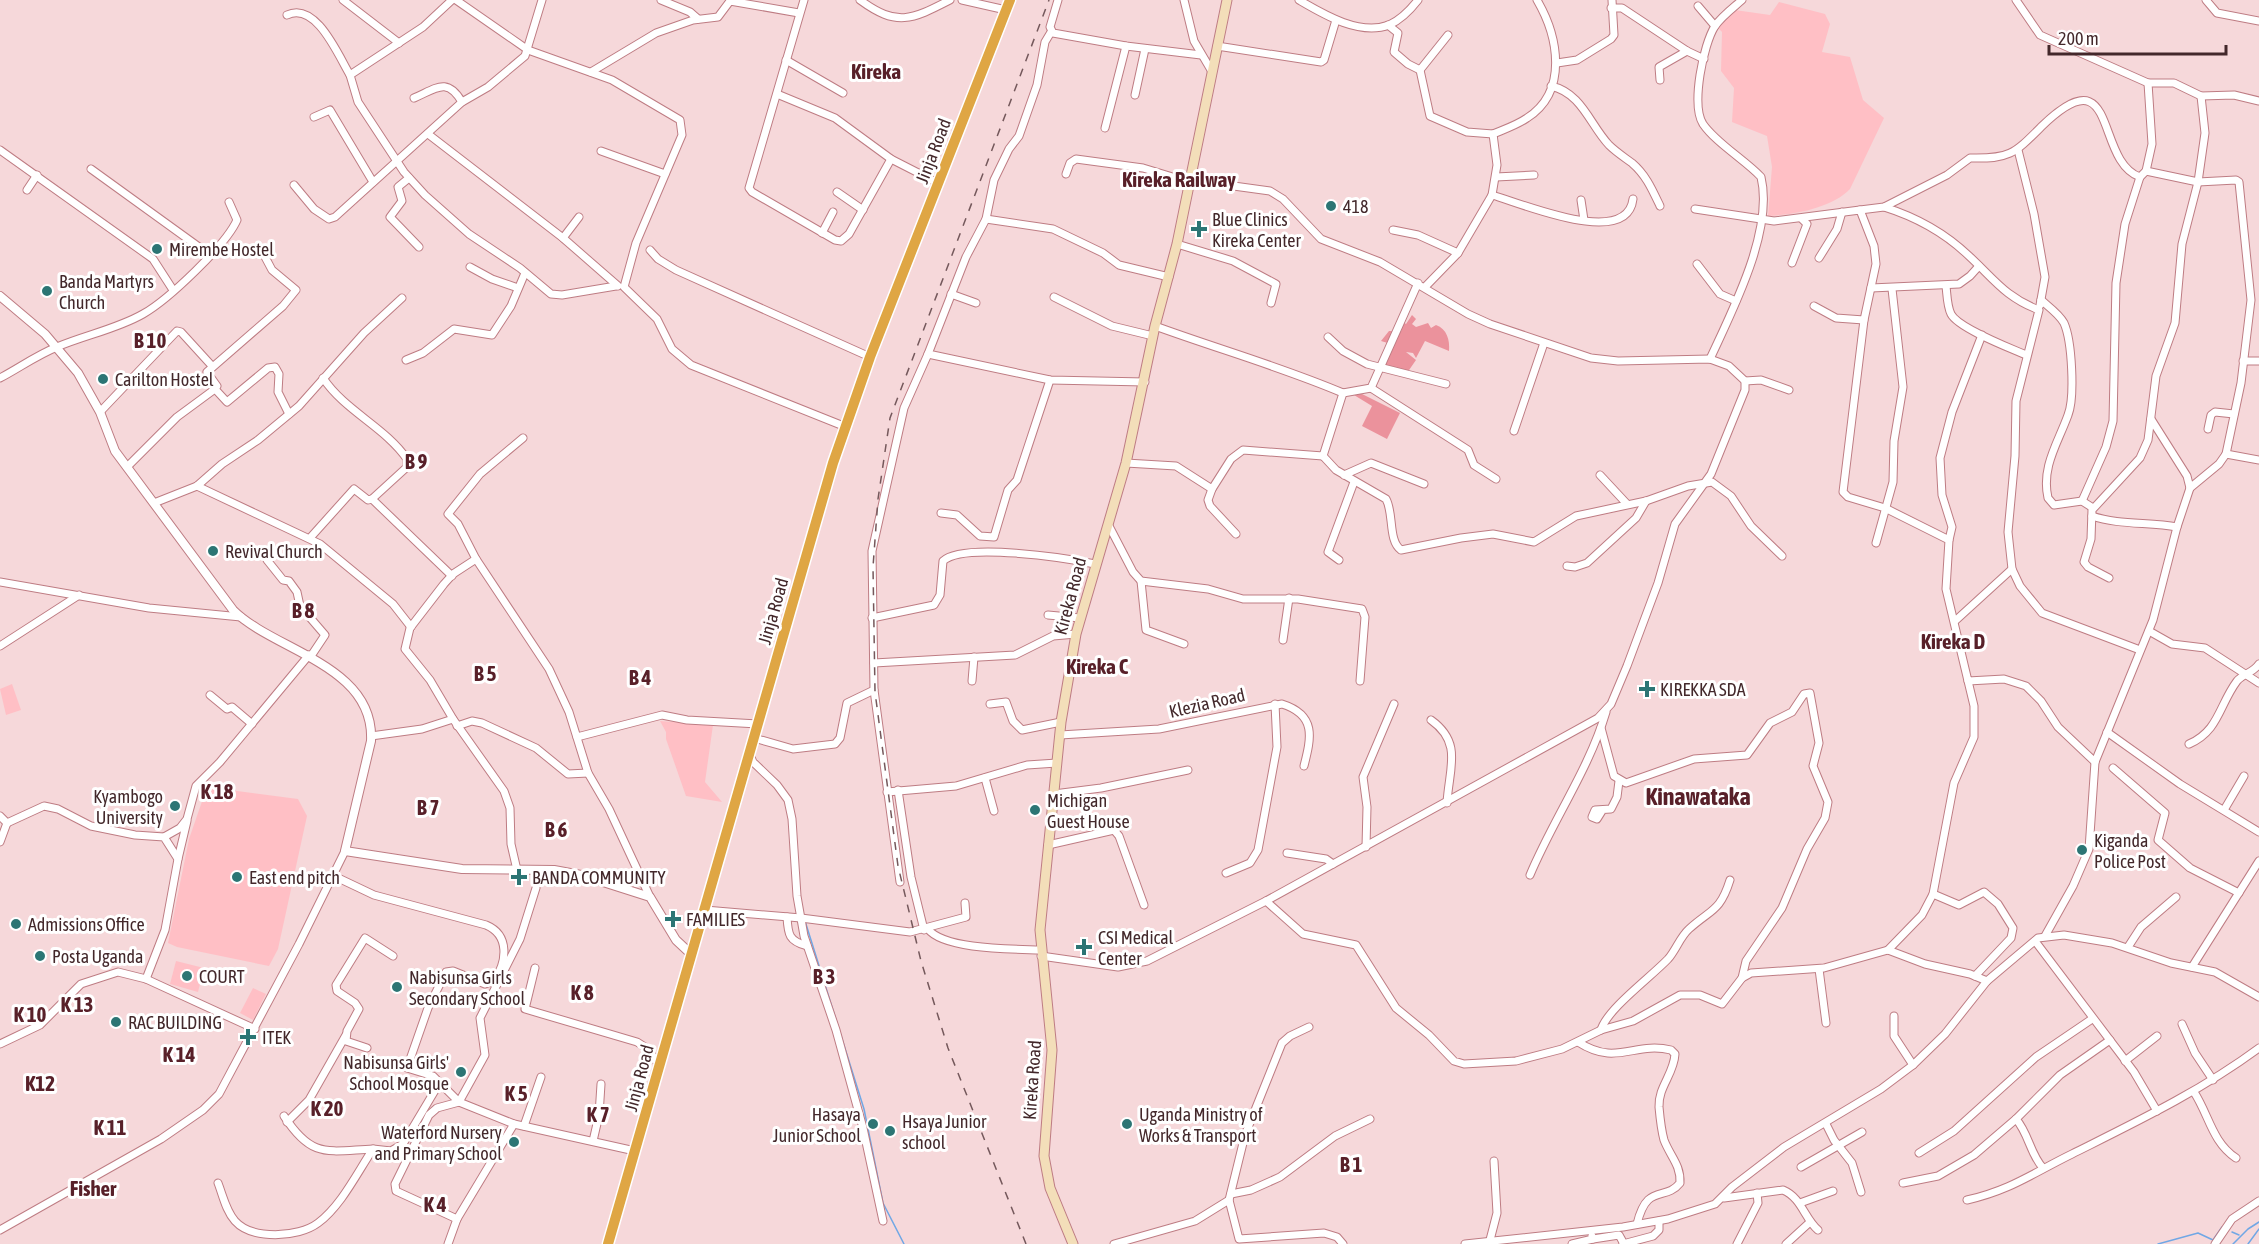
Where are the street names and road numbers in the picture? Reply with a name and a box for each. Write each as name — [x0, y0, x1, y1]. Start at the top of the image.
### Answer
street label: Jinja Road — [911, 116, 955, 186]
street label: Kireka Road — [1050, 555, 1090, 637]
street label: Jinja Road — [754, 575, 792, 647]
street label: Klezia Road — [1167, 684, 1247, 722]
street label: Kireka Road — [1019, 1040, 1045, 1120]
street label: Jinja Road — [620, 1042, 658, 1114]

